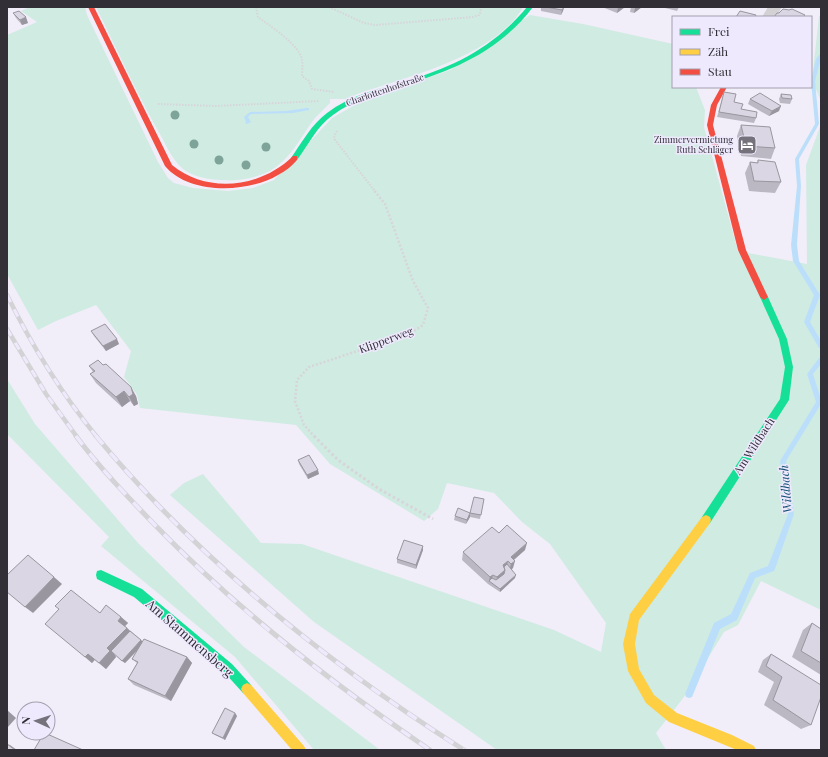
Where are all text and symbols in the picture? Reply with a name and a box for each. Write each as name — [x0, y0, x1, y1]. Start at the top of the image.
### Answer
legend — [672, 16, 812, 88]
text: Frei — [708, 23, 730, 39]
text: Zäh — [708, 43, 728, 59]
text: Stau — [708, 63, 732, 79]
street label: Charlottenhofstraße — [344, 70, 426, 108]
place label: Zimmervermietung Ruth Schläger — [654, 133, 733, 155]
hotel icon: Zimmervermietung Ruth Schläger — [736, 134, 758, 156]
street label: Klipperweg — [357, 323, 415, 356]
street label: Am Wildbach — [729, 414, 778, 478]
water label: Wildbach — [775, 464, 795, 514]
street label: Am Stammensberg — [142, 594, 238, 680]
north arrow — [16, 701, 56, 741]
text: N — [18, 716, 33, 725]

